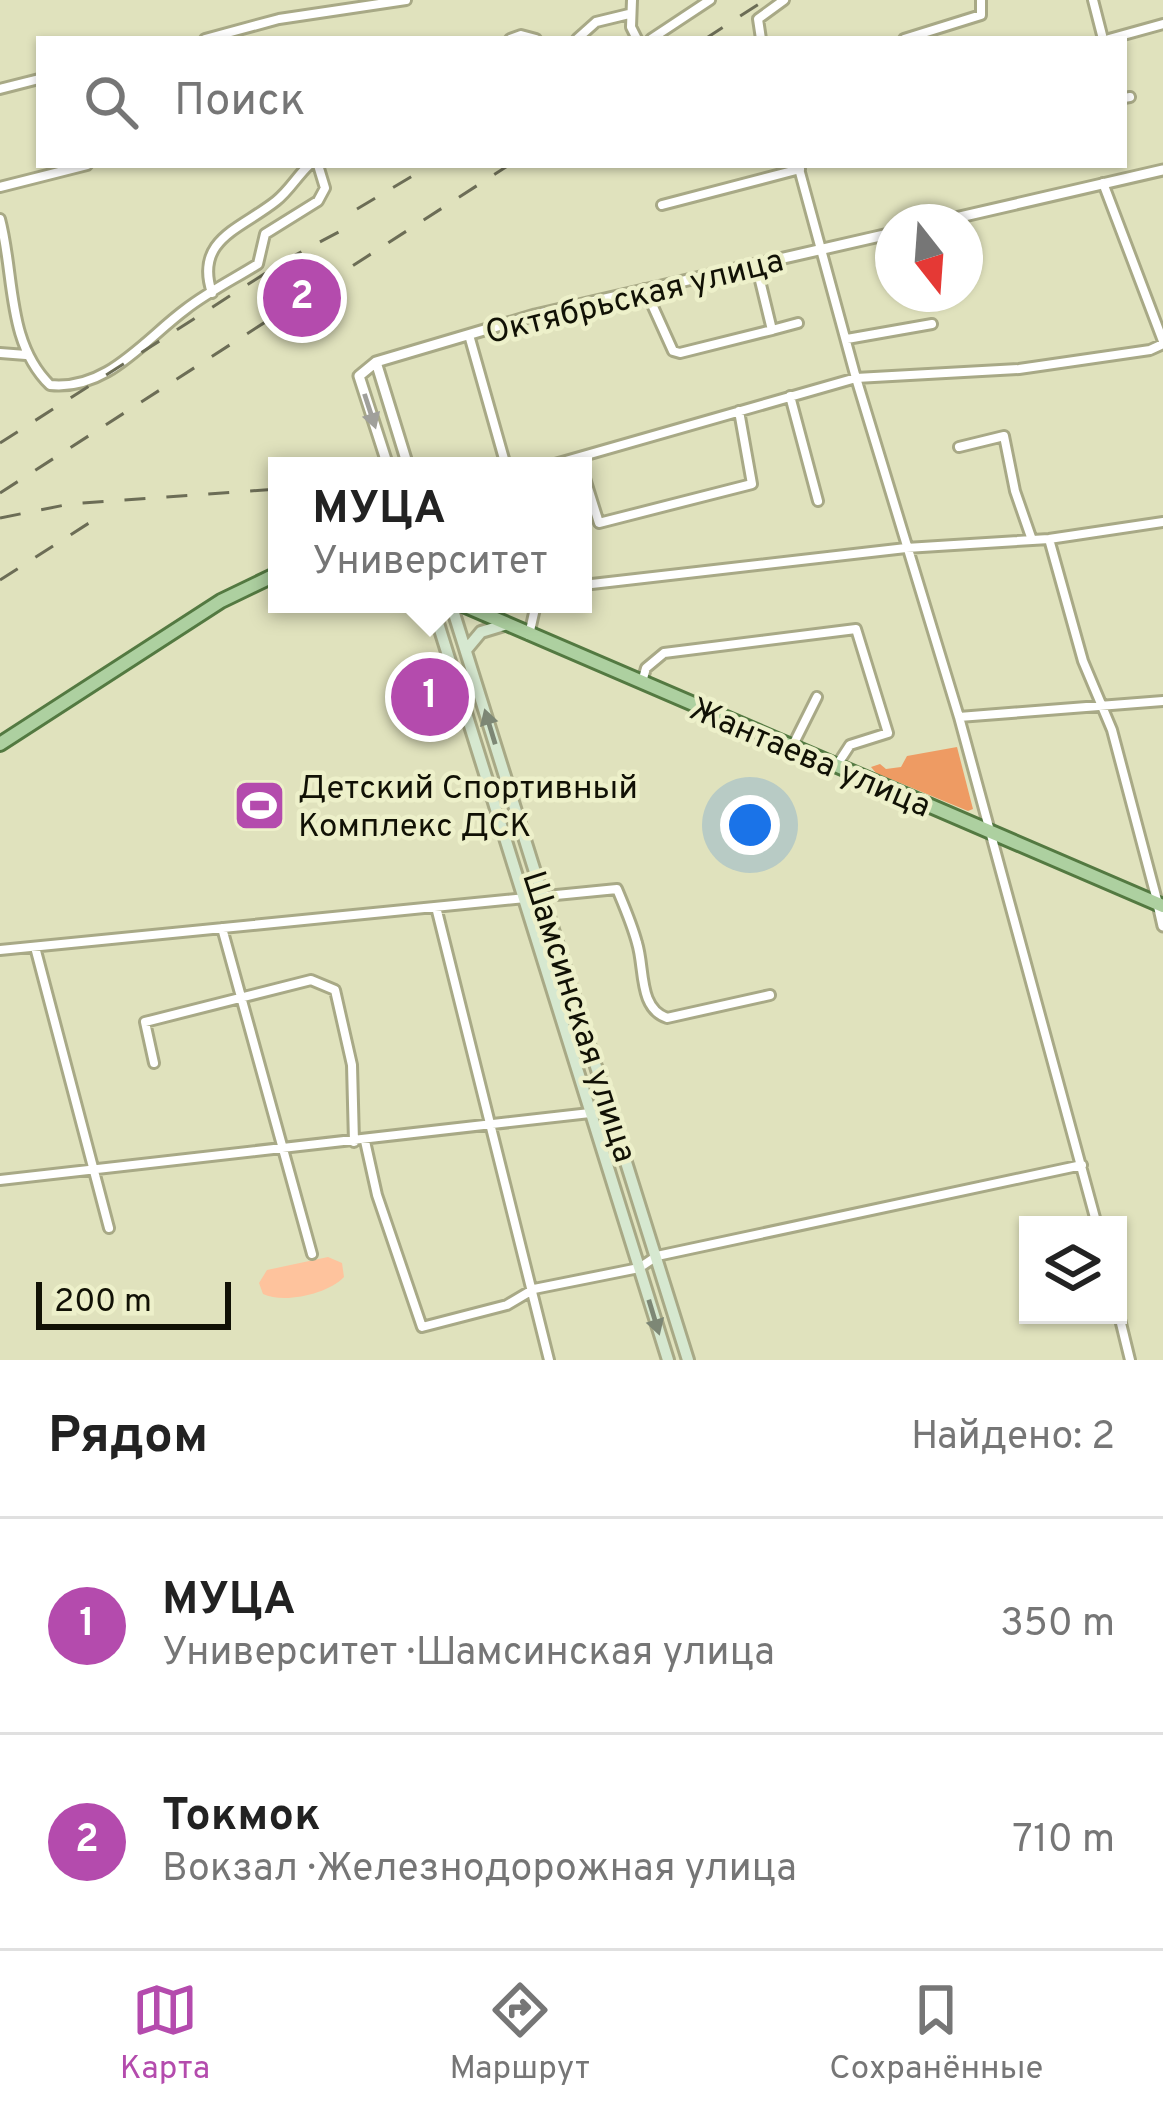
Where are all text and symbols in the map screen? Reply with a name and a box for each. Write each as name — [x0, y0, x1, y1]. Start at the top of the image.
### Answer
search box — [36, 36, 1127, 168]
icon: search — [78, 69, 144, 135]
text: Поиск — [174, 74, 305, 131]
north arrow — [875, 204, 983, 312]
street label: Октябрьская улица — [482, 242, 788, 356]
pin: 2 — [263, 253, 341, 343]
one-way arrow — [362, 393, 381, 430]
popup — [268, 457, 592, 613]
text: МУЦА — [312, 482, 446, 539]
text: Университет — [312, 539, 548, 588]
pin: 1 — [391, 652, 469, 742]
street label: Жантаева улица — [683, 690, 936, 829]
one-way arrow — [480, 708, 498, 745]
place label: Детский Спортивный Комплекс ДСК — [298, 769, 638, 849]
sports icon: Детский Спортивный Комплекс ДСК — [231, 777, 287, 833]
your location — [720, 795, 780, 855]
street label: Шамсинская улица — [510, 866, 644, 1168]
map controls — [1019, 1216, 1127, 1324]
button: layers — [1019, 1216, 1127, 1324]
scale bar — [36, 1276, 231, 1329]
text: 200 m — [54, 1282, 152, 1324]
one-way arrow — [646, 1299, 665, 1336]
text: Рядом — [48, 1406, 208, 1471]
text: Найдено: 2 — [911, 1414, 1115, 1463]
text: МУЦА — [162, 1573, 295, 1630]
text: 1 — [79, 1601, 95, 1650]
text: 350 m — [1000, 1601, 1115, 1650]
text: Университет · Шамсинская улица — [162, 1630, 775, 1679]
text: Токмок — [162, 1789, 321, 1846]
text: 2 — [75, 1817, 99, 1866]
text: 710 m — [1012, 1817, 1115, 1866]
text: Вокзал · Железнодорожная улица — [162, 1846, 797, 1895]
tab: Карта — [120, 1977, 210, 2091]
tab: Маршрут — [449, 1977, 590, 2091]
tab: Сохранённые — [829, 1977, 1043, 2091]

